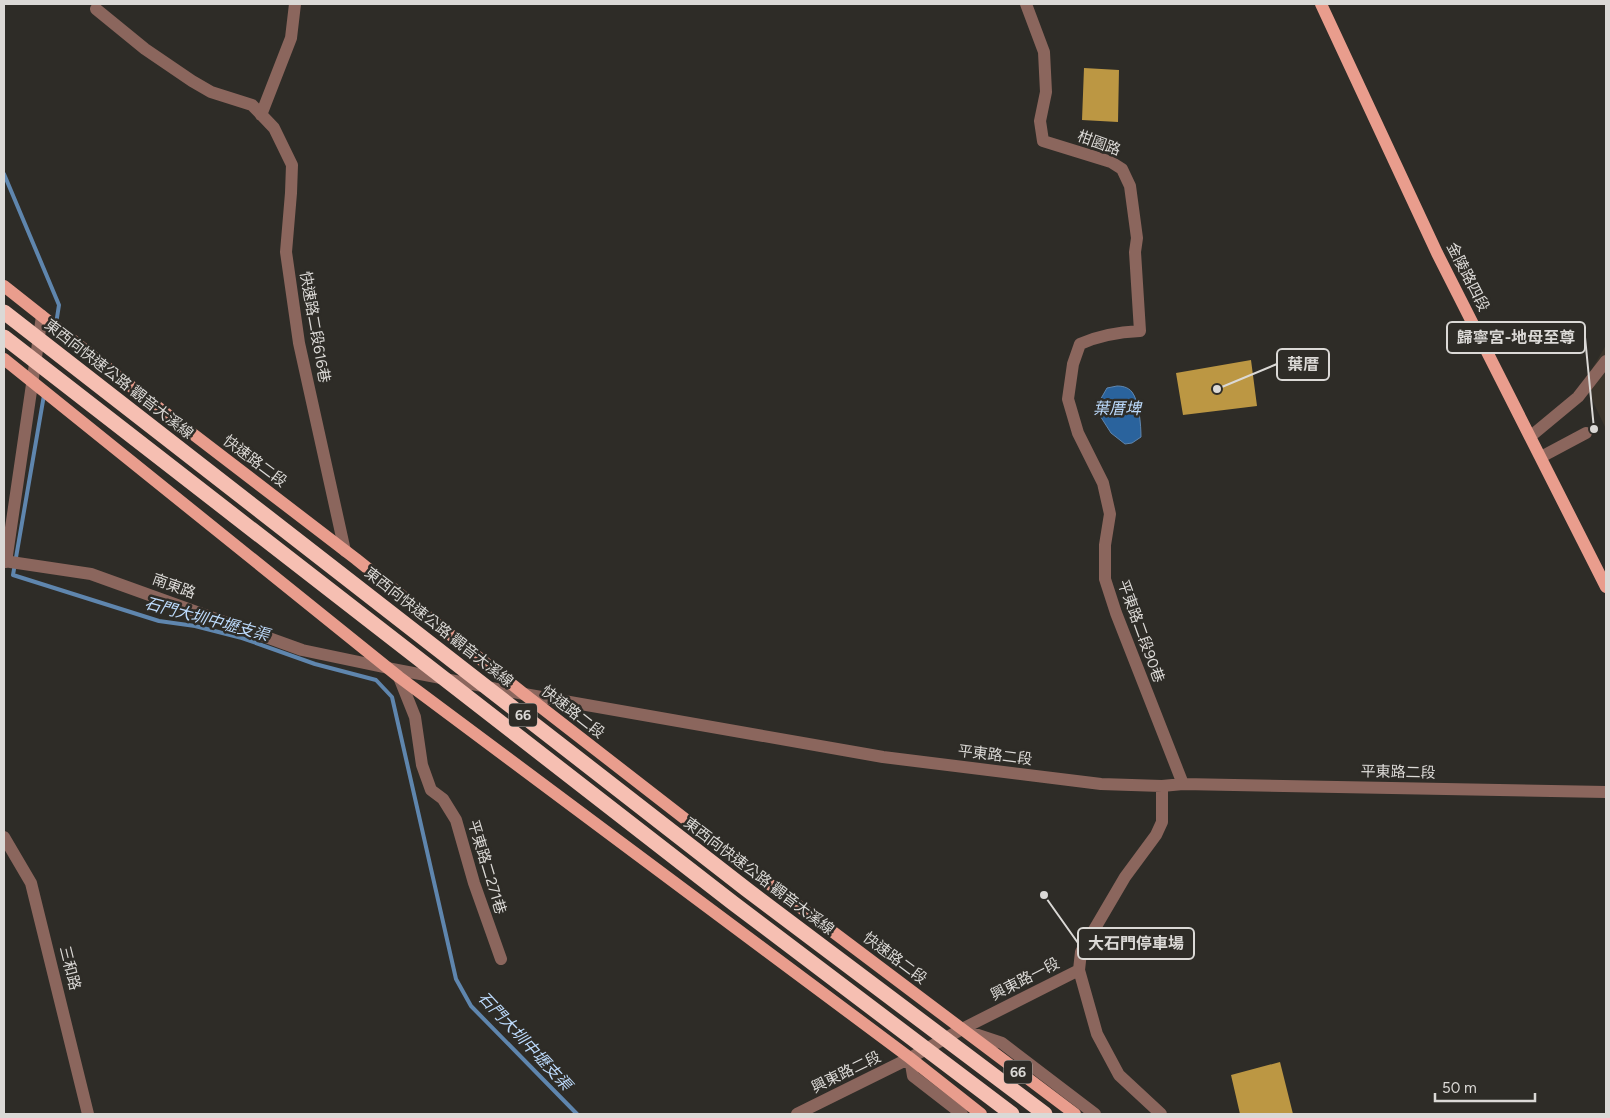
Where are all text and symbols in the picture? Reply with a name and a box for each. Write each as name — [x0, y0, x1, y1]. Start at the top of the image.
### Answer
street label: 柑園路 — [1075, 127, 1123, 159]
street label: 金陵路四段 — [1443, 239, 1493, 315]
street label: 快速路二段616巷 — [296, 270, 334, 384]
street label: 東西向快速公路 觀音大溪線 — [41, 315, 197, 443]
callout: 歸寧宮-地母至尊 — [1447, 322, 1585, 353]
text: 歸寧宮-地母至尊 — [1457, 328, 1575, 347]
callout: 葉厝 — [1277, 349, 1329, 380]
text: 葉厝 — [1287, 355, 1319, 374]
water label: 葉厝埤 — [1093, 399, 1143, 418]
street label: 快速路二段 — [220, 431, 290, 491]
street label: 東西向快速公路 觀音大溪線 — [361, 563, 517, 691]
street label: 南東路 — [150, 570, 198, 602]
street label: 平東路二段90巷 — [1114, 577, 1168, 685]
water label: 石門大圳中壢支渠 — [143, 593, 273, 645]
street label: 快速路二段 — [538, 682, 608, 742]
road number: 66 — [509, 704, 537, 726]
street label: 平東路二段 — [957, 741, 1033, 769]
street label: 平東路二段 — [1360, 762, 1436, 782]
street label: 東西向快速公路 觀音大溪線 — [680, 814, 838, 938]
street label: 平東路二271巷 — [464, 818, 510, 916]
street label: 快速路二段 — [860, 928, 930, 988]
callout: 大石門停車場 — [1078, 928, 1194, 959]
text: 大石門停車場 — [1088, 934, 1184, 953]
street label: 三和路 — [56, 944, 84, 992]
street label: 興東路一段 — [987, 954, 1063, 1004]
water label: 石門大圳中壢支渠 — [474, 988, 577, 1096]
street label: 興東路二段 — [808, 1047, 884, 1097]
road number: 66 — [1004, 1060, 1032, 1084]
scale bar — [1435, 1070, 1535, 1102]
text: 50 m — [1442, 1079, 1477, 1097]

